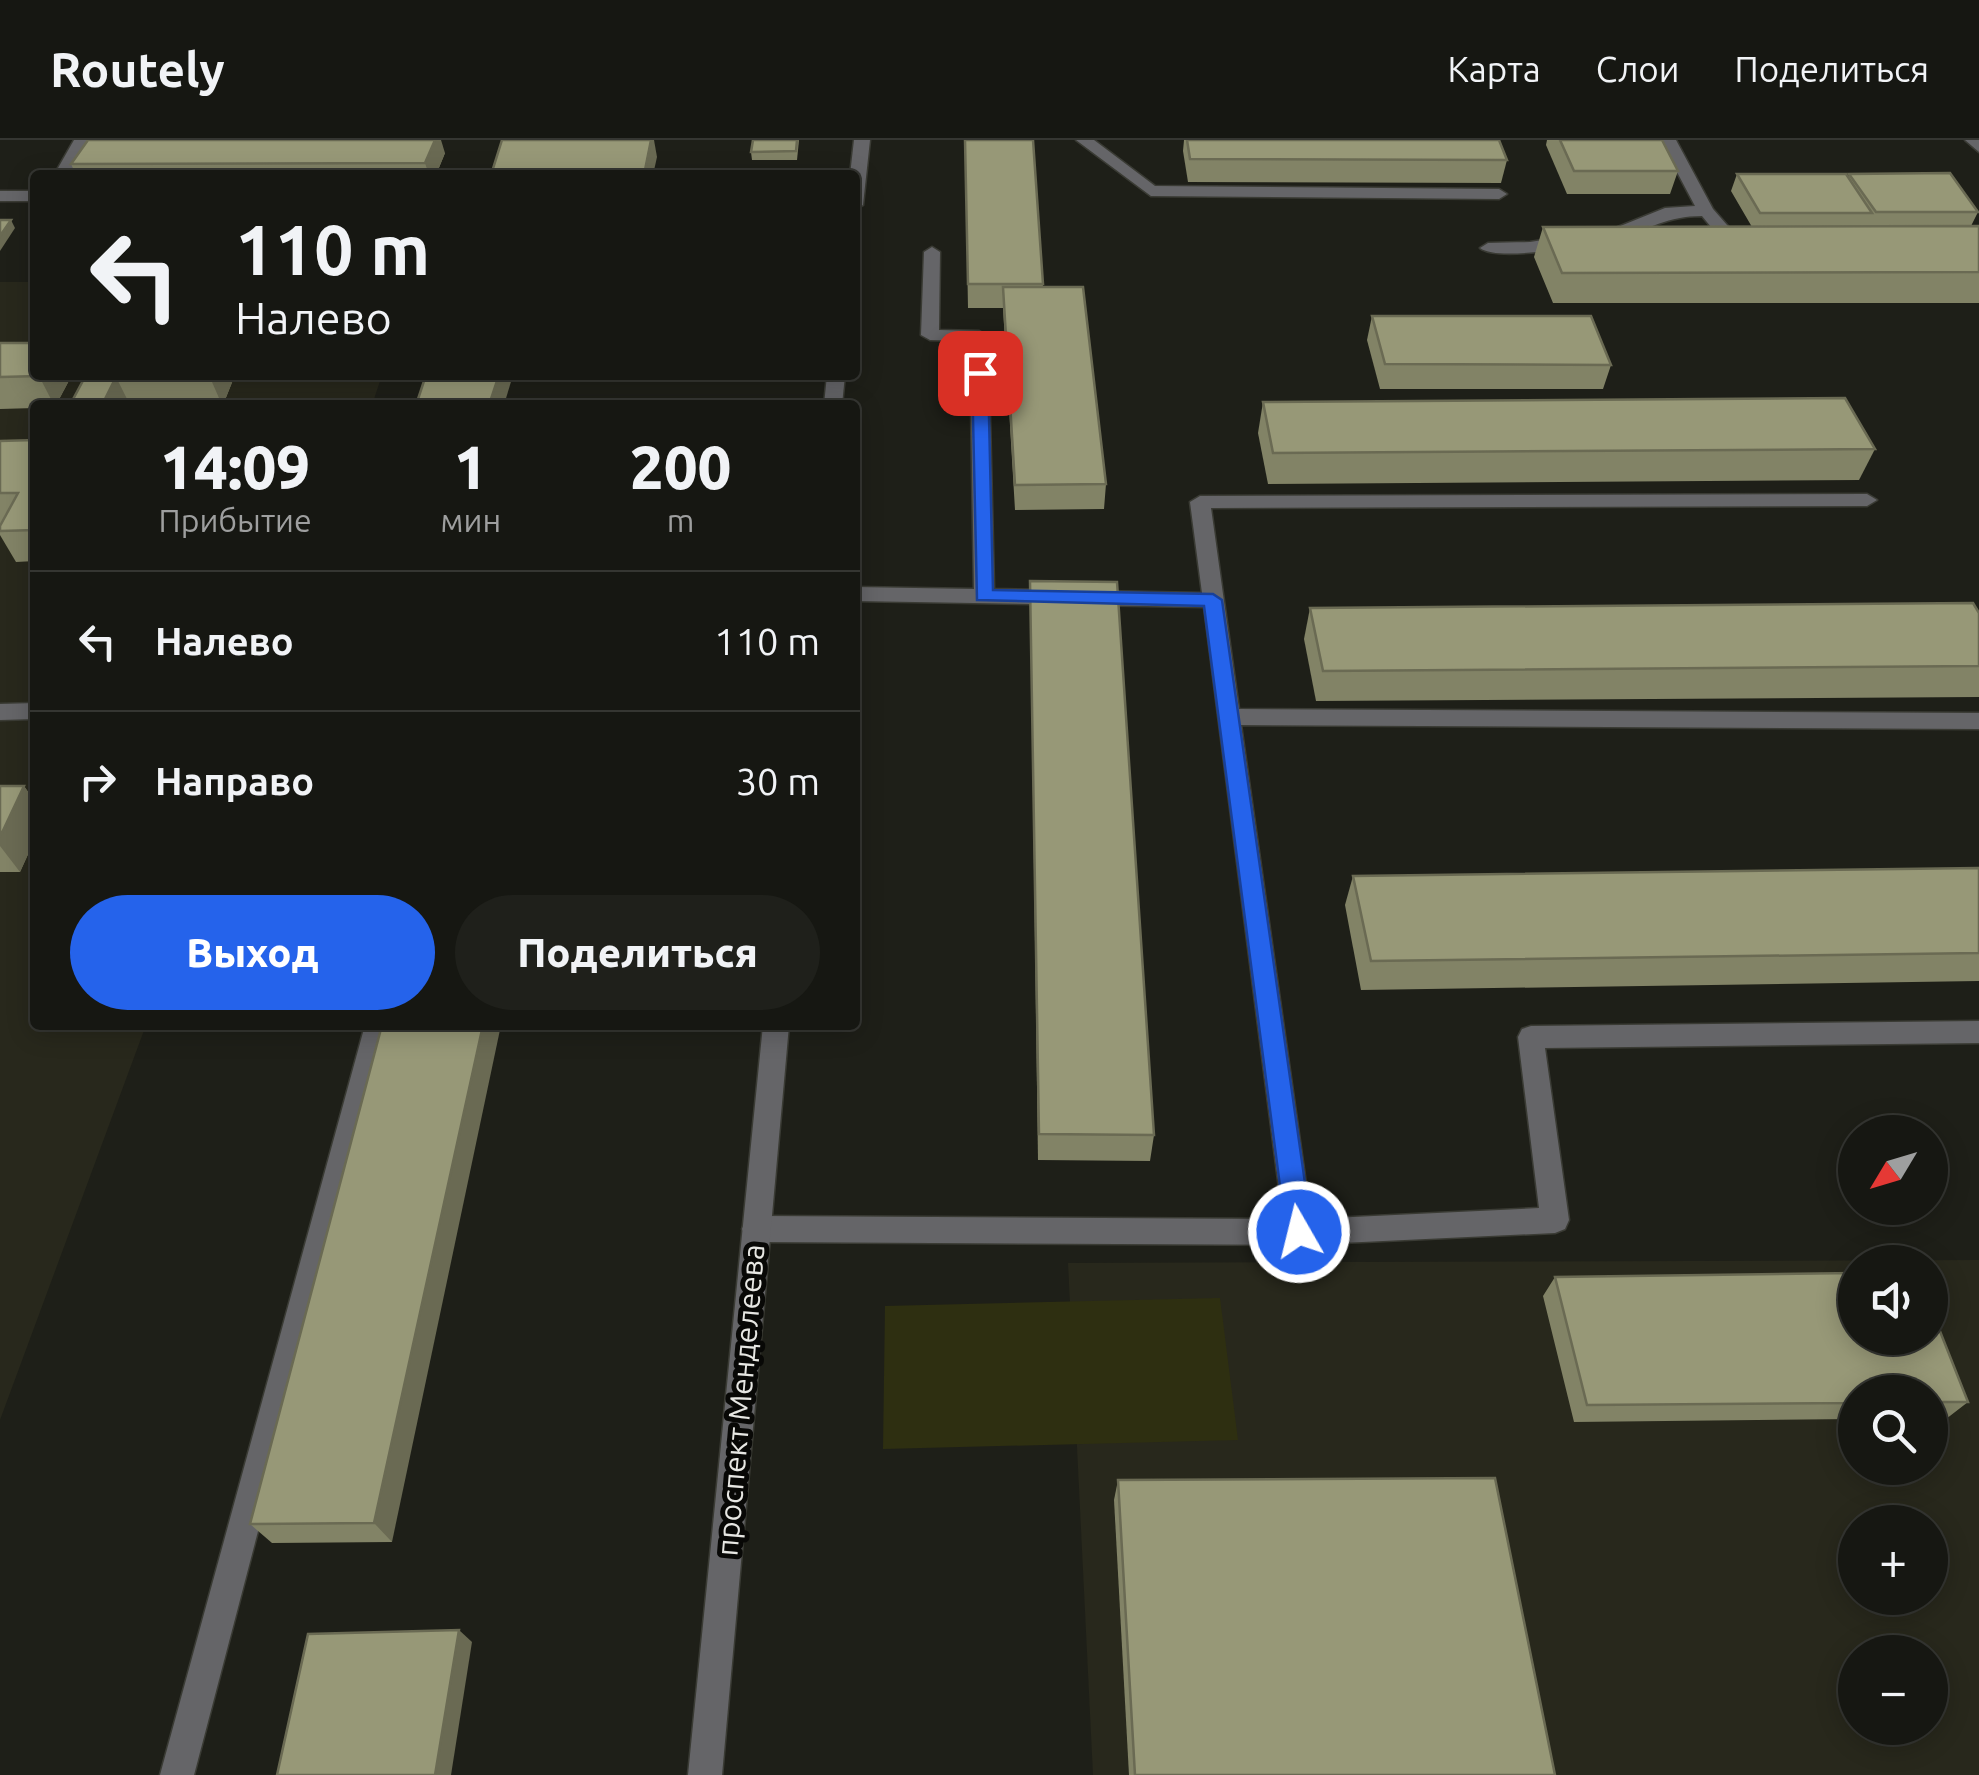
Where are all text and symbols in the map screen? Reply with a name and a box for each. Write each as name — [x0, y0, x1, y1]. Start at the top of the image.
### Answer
text: Routely — [50, 42, 225, 96]
text: Карта — [1447, 49, 1541, 89]
text: Слои — [1596, 49, 1680, 89]
text: Поделиться — [1735, 49, 1929, 89]
icon: left — [70, 210, 200, 340]
text: 110 m — [235, 210, 430, 288]
text: Налево — [235, 292, 392, 343]
pin — [938, 331, 1023, 416]
icon: arrive — [953, 346, 1008, 401]
text: 14:09 — [160, 433, 310, 500]
text: 1 — [454, 433, 488, 500]
text: 200 — [630, 433, 731, 500]
text: Прибытие — [159, 502, 312, 538]
text: мин — [440, 502, 501, 538]
text: m — [667, 502, 694, 538]
icon: left — [70, 614, 125, 669]
text: Налево — [155, 620, 294, 662]
text: 110 m — [714, 620, 820, 662]
icon: right — [70, 754, 125, 809]
text: Направо — [155, 760, 314, 802]
text: 30 m — [736, 760, 820, 802]
button: Выход — [70, 895, 435, 1010]
button: Поделиться — [455, 895, 820, 1010]
north arrow — [1838, 1115, 1948, 1225]
map controls — [1838, 1115, 1948, 1745]
position arrow — [1247, 1180, 1351, 1284]
street label: проспект Менделеева — [709, 1243, 771, 1557]
button: sound — [1838, 1245, 1948, 1355]
button: search — [1838, 1375, 1948, 1485]
button: + — [1838, 1505, 1948, 1615]
button: − — [1838, 1635, 1948, 1745]

